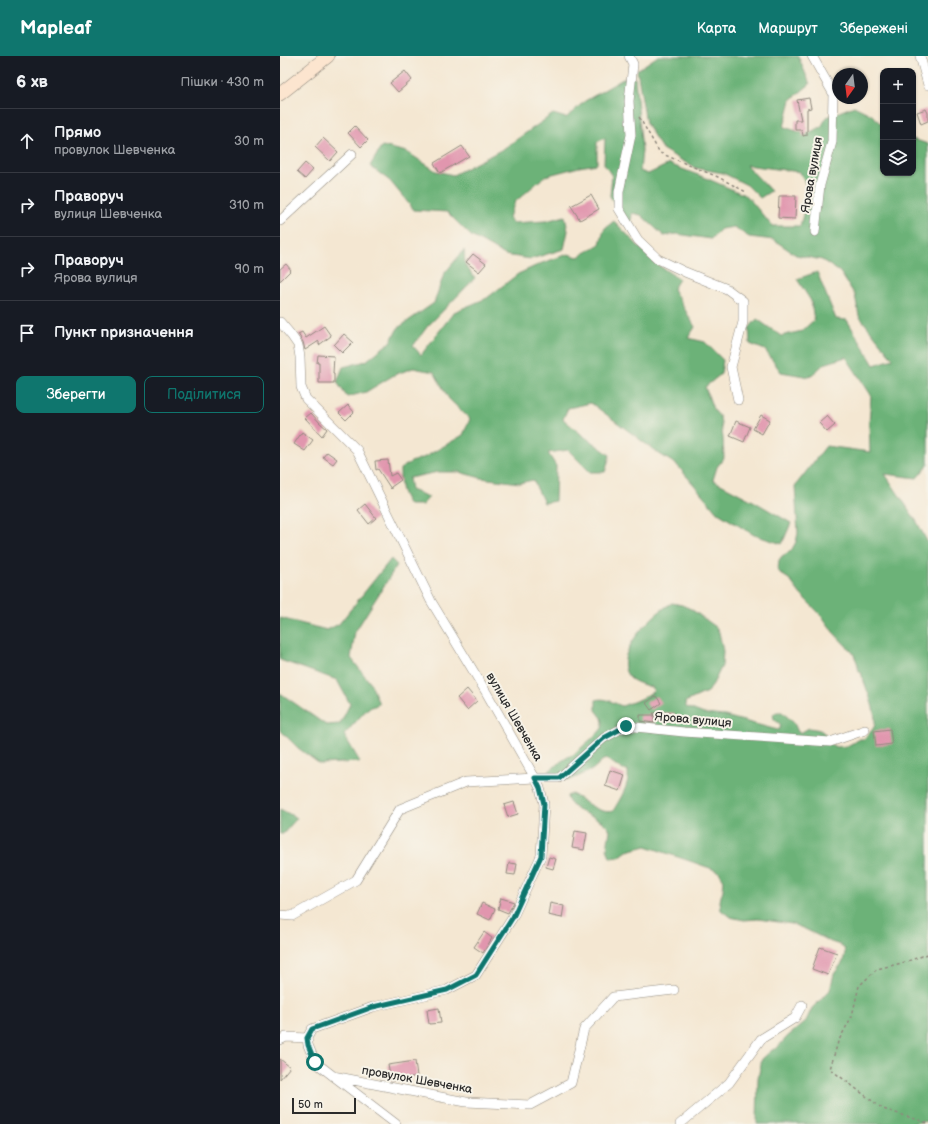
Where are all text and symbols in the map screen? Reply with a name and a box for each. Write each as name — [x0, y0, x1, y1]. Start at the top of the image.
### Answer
text: Mapleaf — [20, 17, 92, 40]
text: Карта — [697, 20, 736, 37]
text: Маршрут — [758, 20, 818, 37]
text: Збережені — [840, 20, 908, 37]
north arrow — [832, 68, 868, 104]
map controls — [880, 68, 916, 176]
button: + — [880, 68, 916, 104]
text: 6 хв — [16, 72, 48, 92]
text: Пішки · 430 m — [181, 74, 264, 90]
button: − — [880, 104, 916, 140]
text: Прямо — [54, 123, 101, 142]
icon: ahead — [16, 130, 38, 152]
text: 30 m — [234, 133, 264, 149]
street label: Ярова вулиця — [798, 135, 826, 214]
button: layers — [880, 140, 916, 176]
text: провулок Шевченка — [54, 142, 175, 158]
text: Праворуч — [54, 187, 124, 206]
icon: right — [16, 194, 38, 216]
text: 310 m — [229, 197, 264, 213]
text: вулиця Шевченка — [54, 206, 162, 222]
text: Праворуч — [54, 251, 124, 270]
icon: right — [16, 258, 38, 280]
text: 90 m — [235, 261, 264, 277]
text: Ярова вулиця — [54, 270, 138, 286]
icon: arrive — [16, 322, 38, 344]
text: Пункт призначення — [54, 323, 194, 342]
button: Зберегти — [16, 376, 136, 413]
button: Поділитися — [144, 376, 264, 413]
street label: вулиця Шевченка — [483, 670, 545, 764]
street label: Ярова вулиця — [654, 709, 732, 731]
route end — [617, 717, 635, 735]
route start — [306, 1053, 324, 1071]
street label: провулок Шевченка — [361, 1063, 473, 1097]
scale bar — [292, 1096, 356, 1115]
text: 50 m — [298, 1098, 323, 1111]

